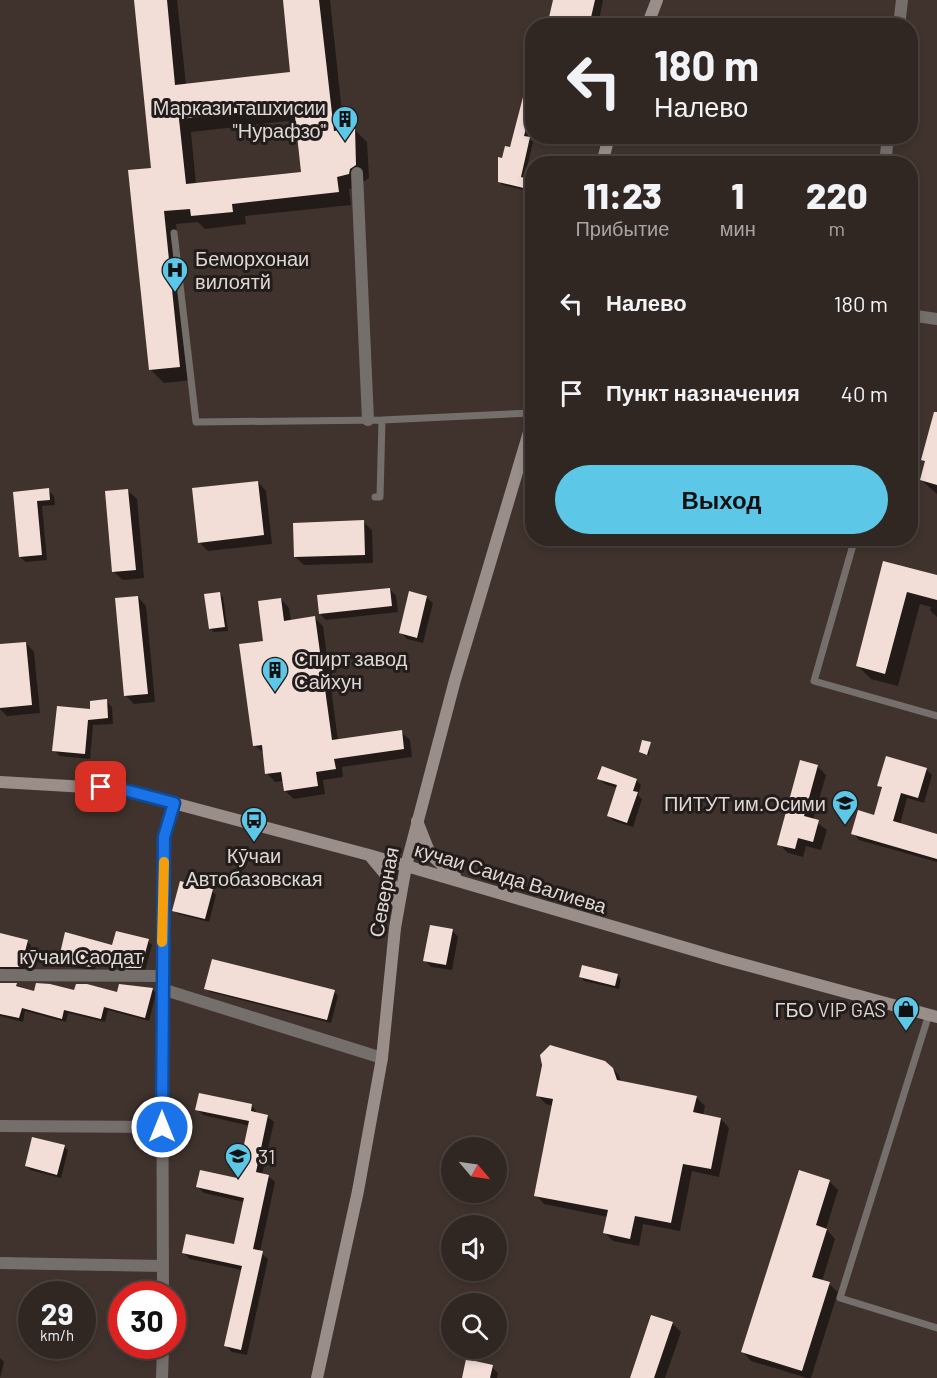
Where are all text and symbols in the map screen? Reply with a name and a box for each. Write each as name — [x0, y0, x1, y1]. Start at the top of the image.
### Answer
text: 180 m — [654, 39, 759, 89]
icon: left — [555, 42, 633, 120]
text: Налево — [654, 90, 748, 122]
place label: Маркази ташхисии "Нурафзо" — [153, 95, 326, 142]
building icon: Маркази ташхисии "Нурафзо" — [330, 104, 360, 142]
text: 11:23 — [583, 173, 662, 216]
text: 1 — [731, 173, 744, 216]
text: 220 — [806, 173, 868, 216]
text: Прибытие — [575, 216, 669, 240]
text: мин — [720, 216, 756, 240]
text: m — [829, 216, 845, 240]
place label: Беморхонаи вилоятй — [195, 246, 309, 293]
hospital icon: Беморхонаи вилоятй — [160, 255, 190, 293]
icon: left — [555, 287, 588, 320]
text: Налево — [606, 289, 687, 315]
text: 180 m — [834, 290, 888, 316]
icon: arrive — [555, 377, 588, 410]
text: Пункт назначения — [606, 379, 800, 405]
text: 40 m — [841, 380, 888, 406]
button: Выход — [555, 465, 888, 534]
place label: Спирт завод Сайхун — [294, 646, 408, 693]
building icon: Спирт завод Сайхун — [260, 655, 290, 693]
pin — [75, 761, 126, 812]
icon: arrive — [84, 770, 117, 803]
school or university icon: ПИТУТ им.Осими — [830, 788, 860, 826]
place label: ПИТУТ им.Осими — [664, 791, 826, 815]
bus stop icon: Кӯчаи Автобазовская — [239, 805, 269, 843]
street label: кучаи Саида Валиева — [412, 836, 611, 918]
place label: Кӯчаи Автобазовская — [185, 843, 323, 890]
street label: Северная — [363, 845, 403, 939]
street label: кӯчаи Саодат — [19, 944, 143, 968]
shop icon: ГБО VIP GAS — [891, 994, 921, 1032]
place label: ГБО VIP GAS — [775, 997, 886, 1021]
position arrow — [130, 1095, 194, 1159]
north arrow — [441, 1137, 507, 1203]
map controls — [441, 1137, 507, 1359]
school or university icon: 31 — [223, 1141, 253, 1179]
place label: 31 — [258, 1144, 275, 1168]
button: sound — [441, 1215, 507, 1281]
speed limit sign: 30 — [108, 1281, 186, 1359]
button: search — [441, 1293, 507, 1359]
text: 29 — [41, 1295, 73, 1331]
text: km/h — [40, 1326, 74, 1344]

